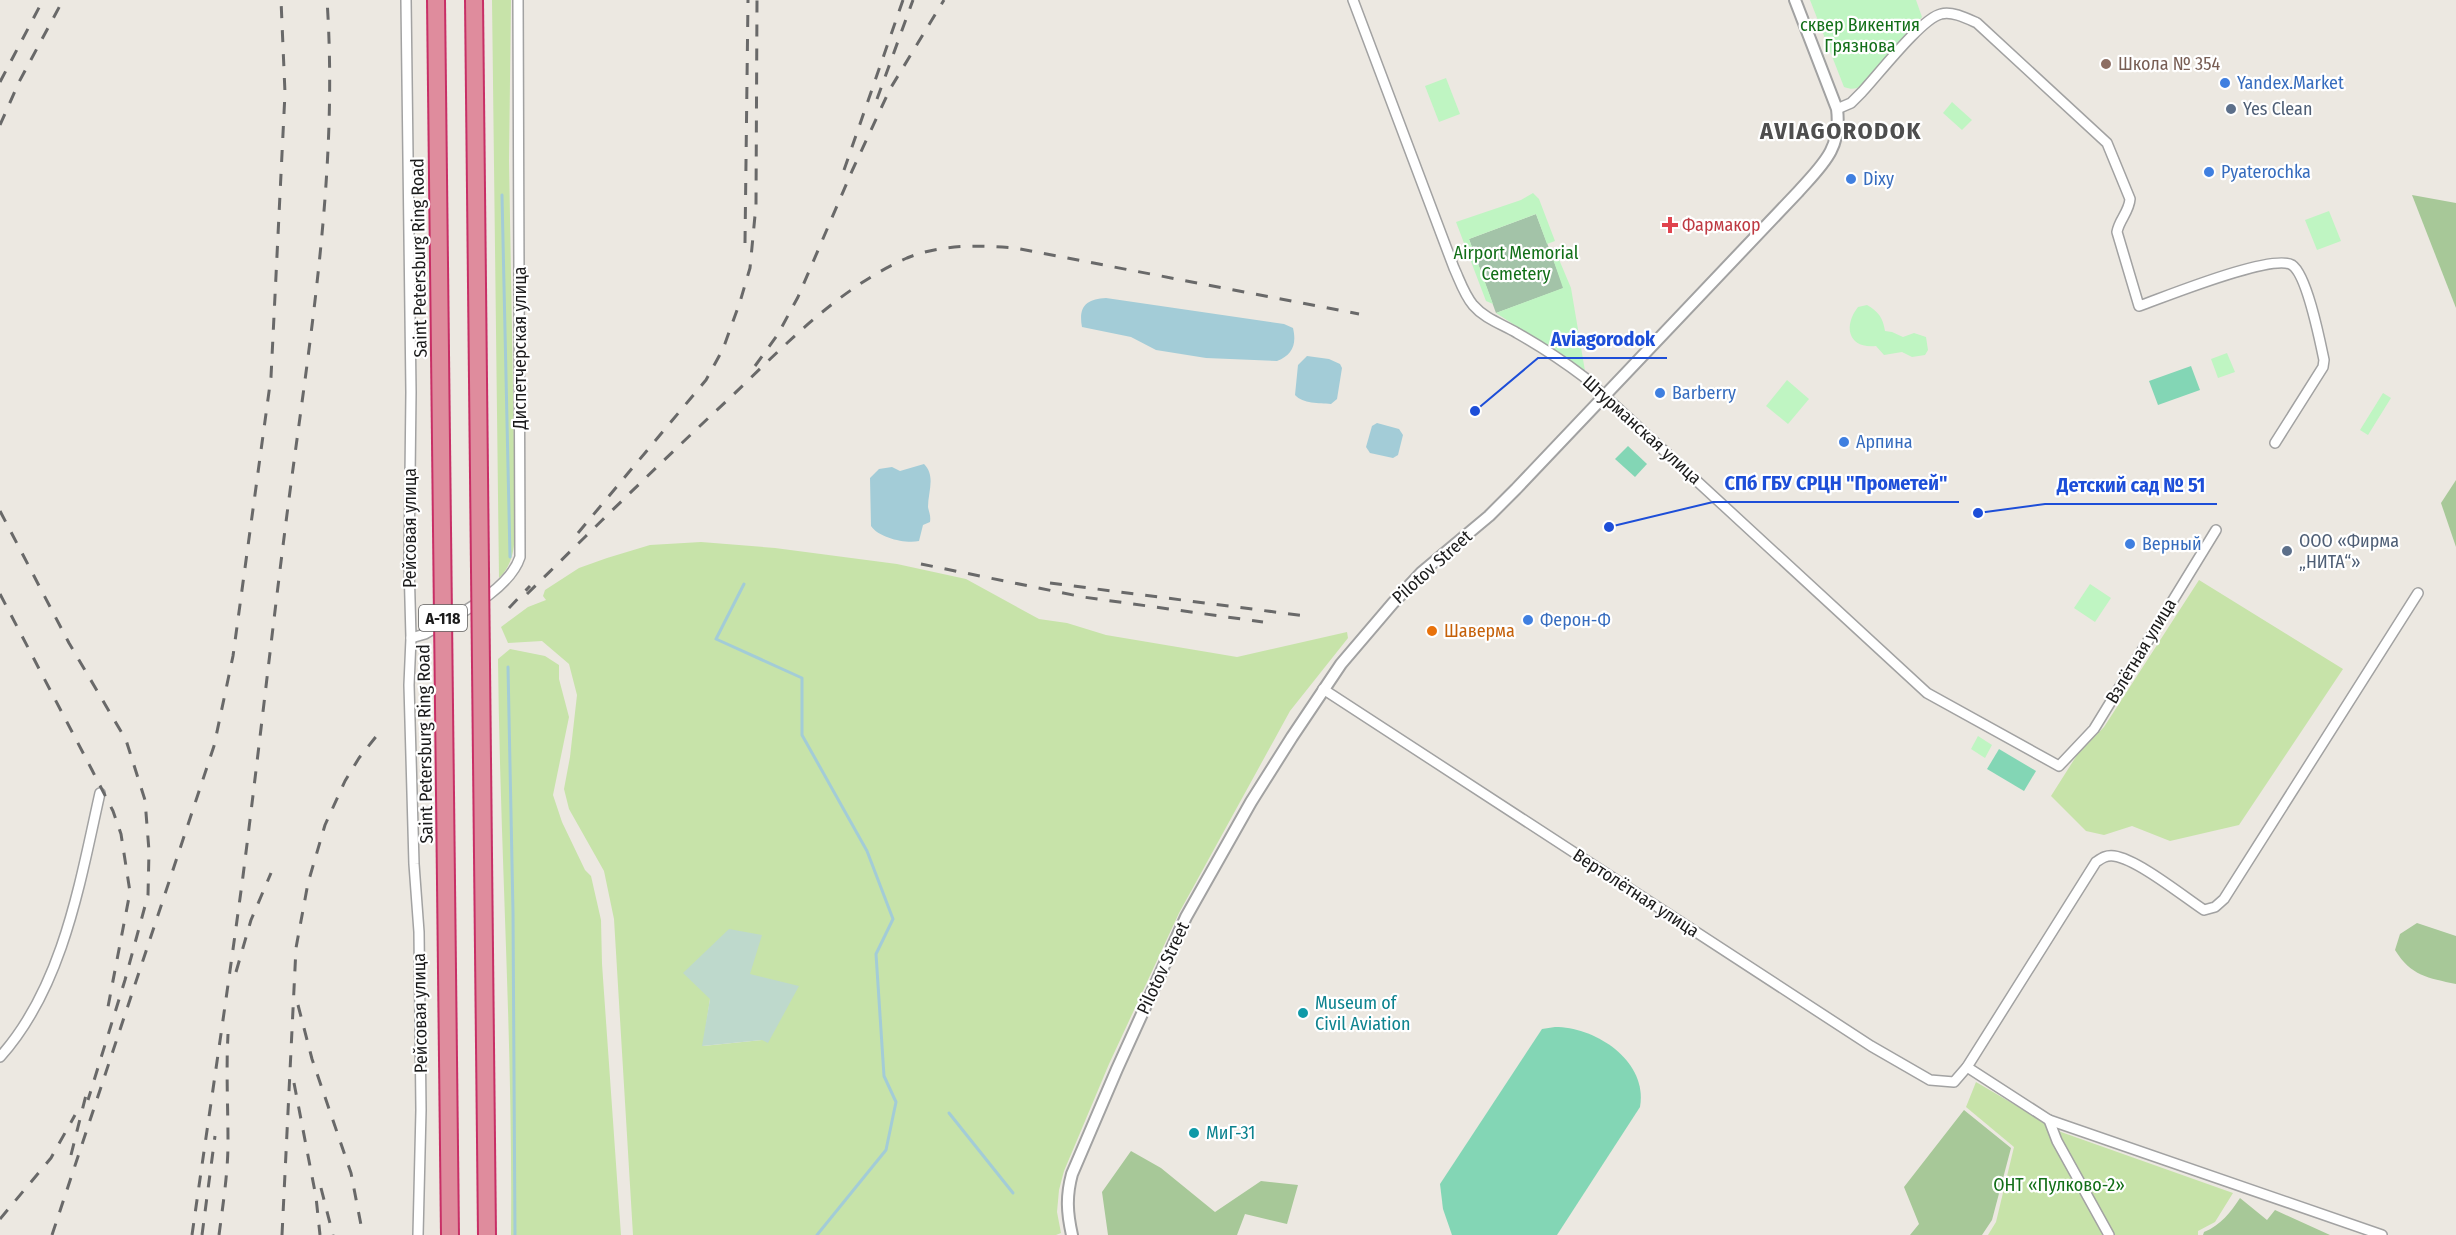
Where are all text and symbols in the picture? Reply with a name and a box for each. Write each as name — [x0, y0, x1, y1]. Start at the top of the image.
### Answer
park label: сквер Викентия Грязнова — [1800, 14, 1920, 57]
place label: Школа № 354 — [2118, 53, 2220, 75]
marker: Школа № 354 — [2099, 57, 2113, 71]
place label: Yandex.Market — [2237, 72, 2344, 94]
marker: Yandex.Market — [2218, 76, 2232, 90]
place label: Yes Clean — [2243, 98, 2312, 120]
marker: Yes Clean — [2224, 102, 2238, 116]
district label: AVIAGORODOK — [1759, 117, 1922, 145]
street label: Saint Petersburg Ring Road — [406, 158, 432, 358]
place label: Pyaterochka — [2221, 161, 2311, 183]
marker: Pyaterochka — [2202, 165, 2216, 179]
place label: Dixy — [1863, 168, 1894, 190]
marker: Dixy — [1844, 172, 1858, 186]
place label: Фармакор — [1682, 214, 1761, 236]
marker: Фармакор — [1663, 218, 1677, 232]
park label: Airport Memorial Cemetery — [1454, 242, 1579, 285]
street label: Диспетчерская улица — [509, 266, 531, 431]
callout: Aviagorodok — [1538, 320, 1667, 358]
text: Aviagorodok — [1550, 327, 1656, 351]
street label: Штурманская улица — [1578, 371, 1706, 489]
place label: Barberry — [1672, 382, 1736, 404]
marker: Barberry — [1653, 386, 1667, 400]
place label: Арпина — [1856, 431, 1913, 453]
marker: Арпина — [1837, 435, 1851, 449]
callout: СПб ГБУ СРЦН "Прометей" — [1713, 464, 1959, 502]
callout: Детский сад № 51 — [2045, 466, 2217, 504]
street label: Рейсовая улица — [399, 468, 421, 588]
text: СПб ГБУ СРЦН "Прометей" — [1725, 471, 1947, 495]
text: Детский сад № 51 — [2056, 473, 2205, 497]
street label: Pilotov Street — [1388, 525, 1476, 608]
place label: ООО «Фирма „НИТА“» — [2299, 530, 2399, 573]
place label: Верный — [2142, 533, 2202, 555]
marker: Верный — [2123, 537, 2137, 551]
marker: ООО «Фирма „НИТА“» — [2280, 544, 2294, 558]
street label: Взлётная улица — [2101, 594, 2181, 708]
road number: А-118 — [419, 605, 467, 631]
place label: Ферон-Ф — [1540, 609, 1611, 631]
marker: Ферон-Ф — [1521, 613, 1535, 627]
place label: Шаверма — [1444, 620, 1515, 642]
marker: Шаверма — [1425, 624, 1439, 638]
street label: Saint Petersburg Ring Road — [412, 644, 438, 844]
street label: Вертолётная улица — [1569, 844, 1703, 942]
street label: Pilotov Street — [1132, 918, 1194, 1018]
street label: Рейсовая улица — [408, 953, 432, 1073]
place label: Museum of Civil Aviation — [1315, 992, 1410, 1035]
marker: Museum of Civil Aviation — [1296, 1006, 1310, 1020]
place label: МиГ-31 — [1206, 1122, 1255, 1144]
marker: МиГ-31 — [1187, 1126, 1201, 1140]
park label: ОНТ «Пулково-2» — [1993, 1174, 2125, 1196]

